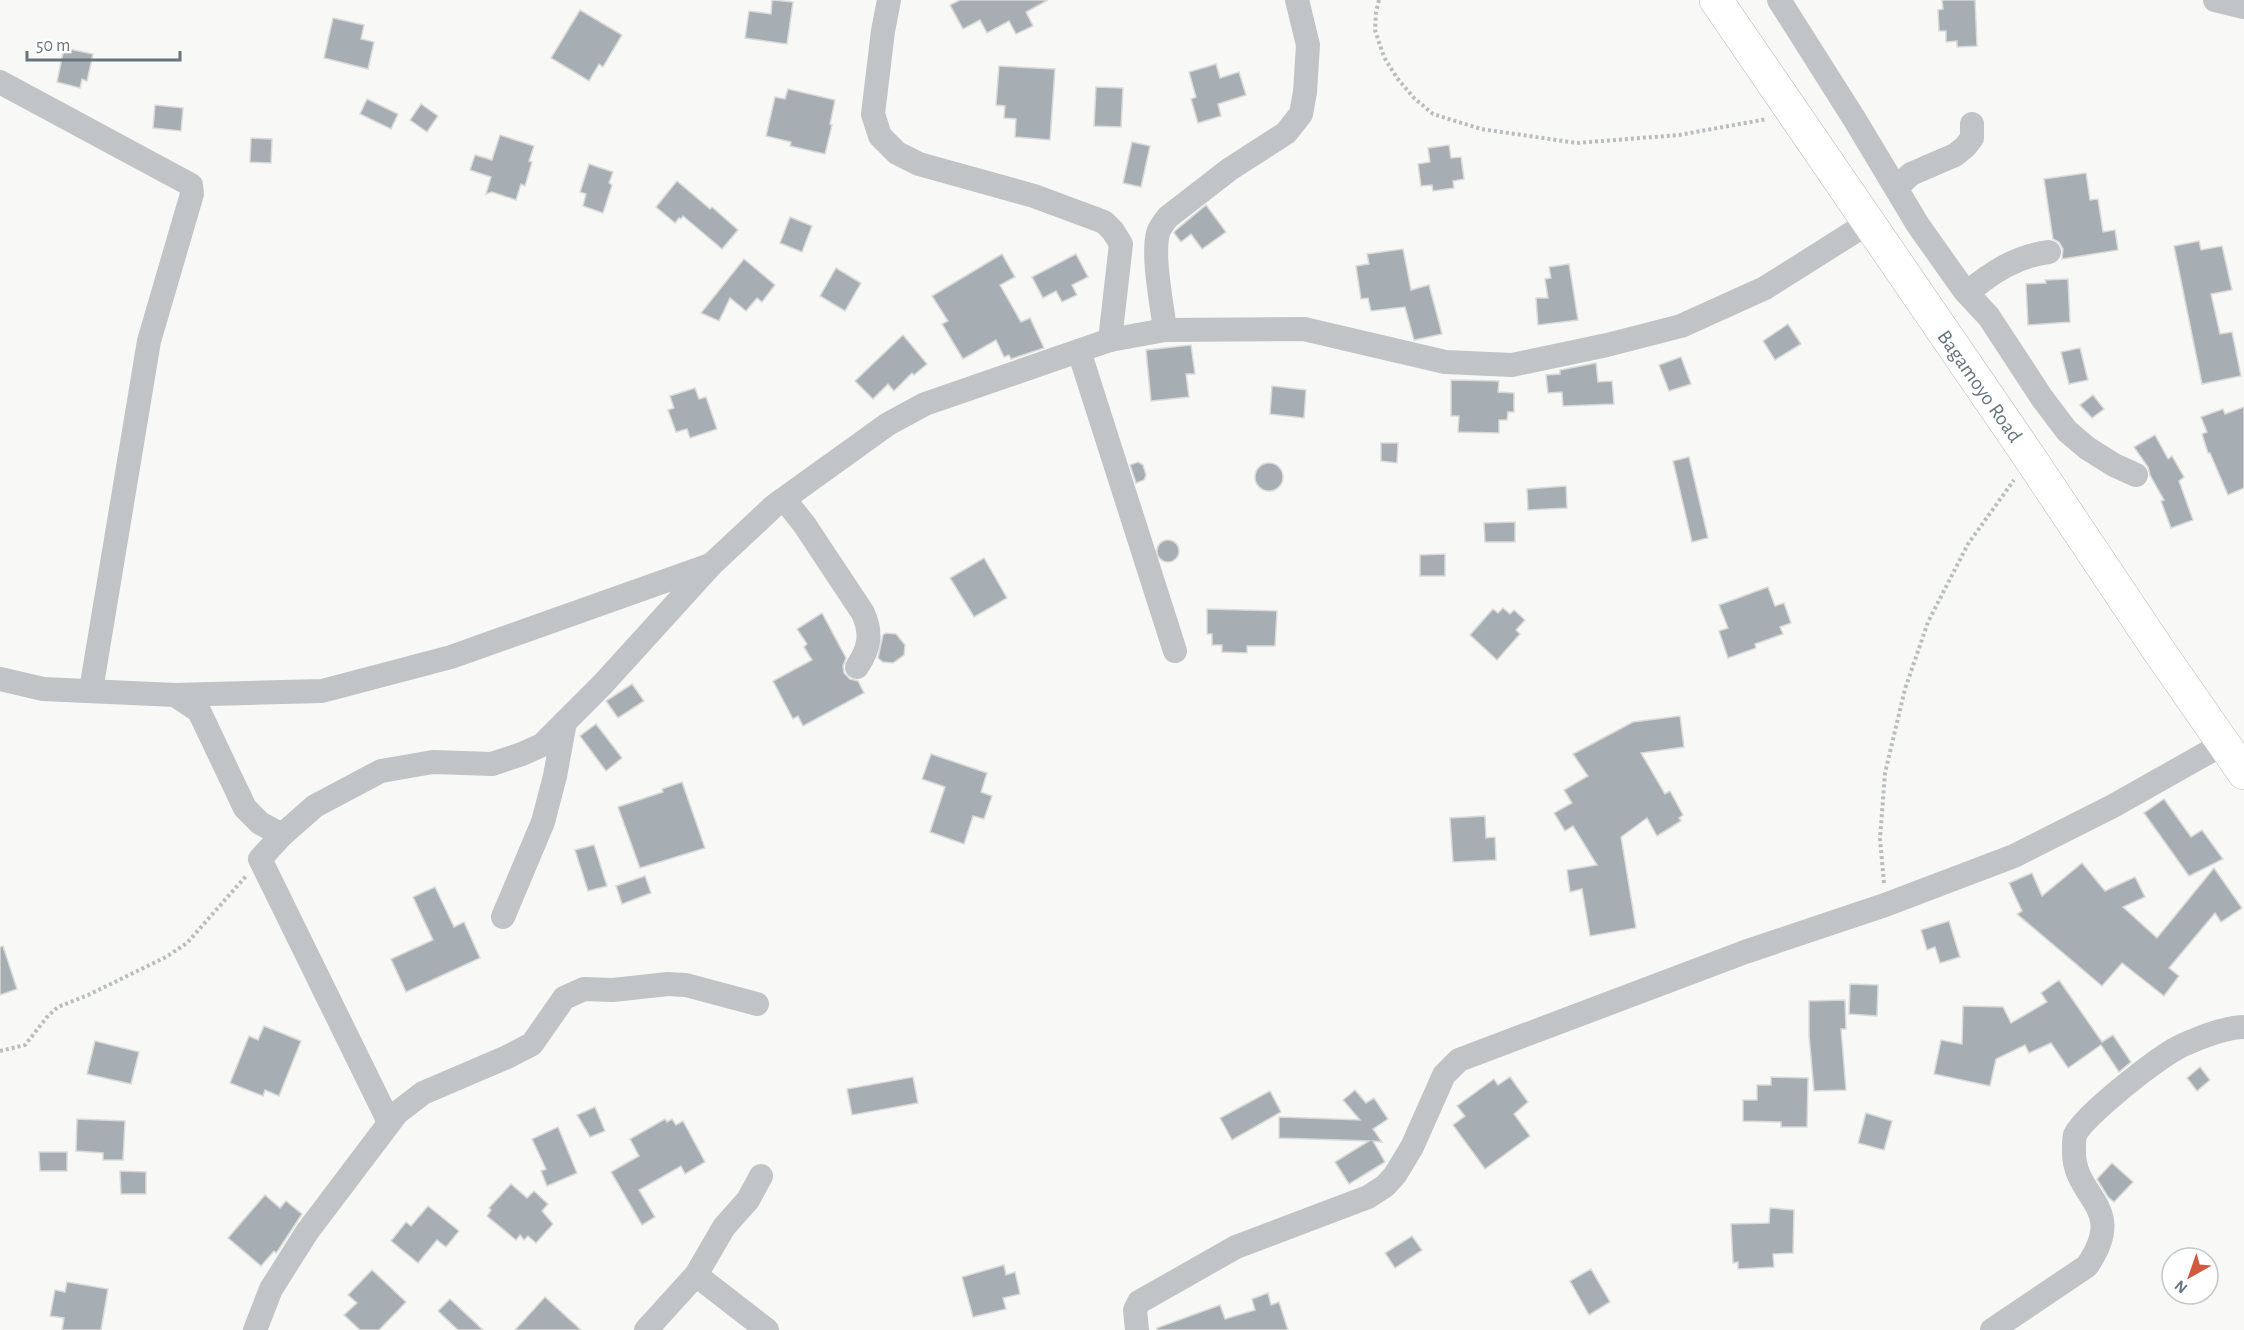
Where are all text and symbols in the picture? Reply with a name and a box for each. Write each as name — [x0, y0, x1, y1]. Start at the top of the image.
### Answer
scale bar — [27, 24, 180, 62]
text: 50 m — [36, 37, 70, 55]
street label: Bagamoyo Road — [1933, 326, 2026, 446]
north arrow — [2160, 1246, 2220, 1306]
text: N — [2172, 1277, 2190, 1296]

